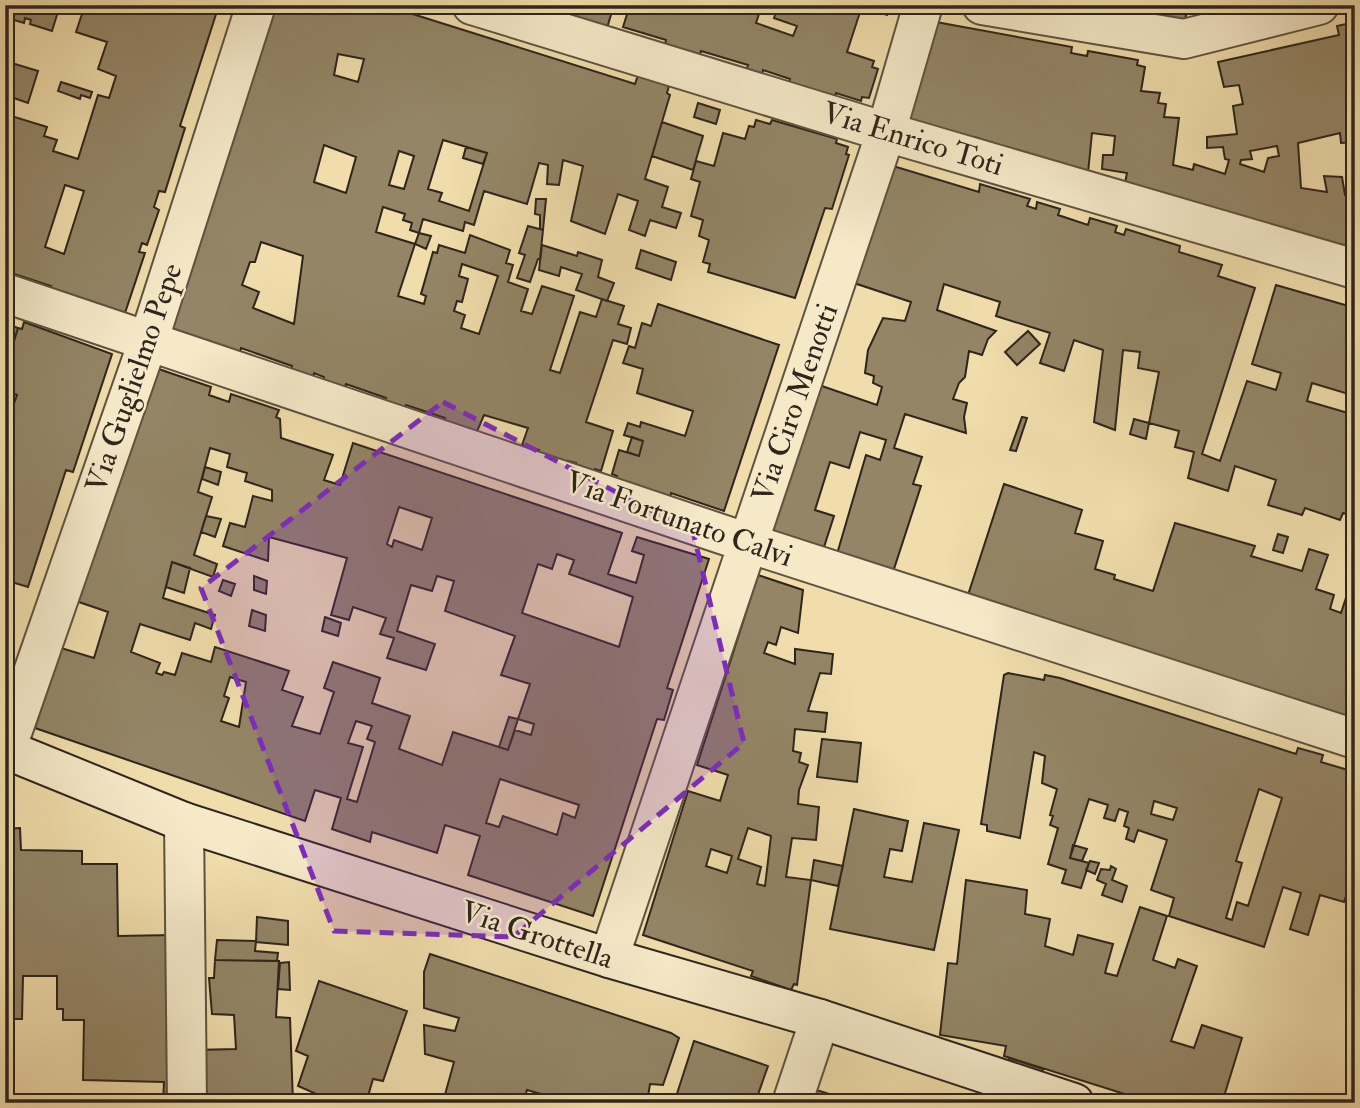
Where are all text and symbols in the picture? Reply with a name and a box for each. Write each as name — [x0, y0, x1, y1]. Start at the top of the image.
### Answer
street label: Via Enrico Toti — [818, 94, 1008, 184]
street label: Via Guglielmo Pepe — [77, 259, 191, 497]
street label: Via Ciro Menotti — [744, 299, 846, 507]
street label: Via Fortunato Calvi — [561, 463, 797, 575]
street label: Via Grottella — [456, 893, 619, 977]

